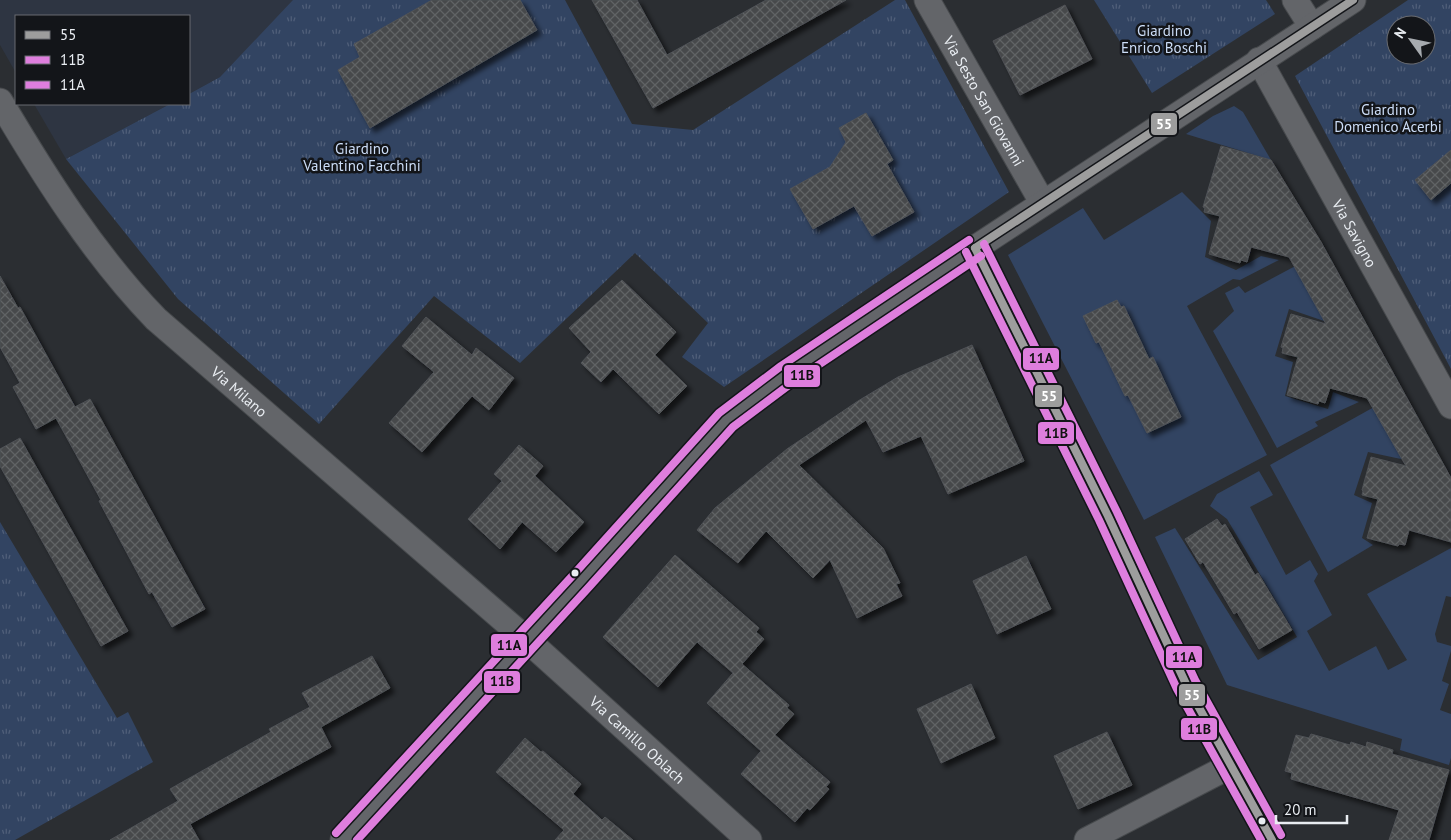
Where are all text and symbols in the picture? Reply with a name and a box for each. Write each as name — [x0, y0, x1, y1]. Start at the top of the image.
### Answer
legend — [15, 15, 190, 105]
north arrow — [1386, 15, 1436, 65]
park label: Giardino Enrico Boschi — [1121, 21, 1207, 57]
text: N — [1390, 24, 1410, 42]
text: 55 — [60, 25, 76, 44]
street label: Via Sesto San Giovanni — [939, 31, 1029, 169]
text: 11B — [60, 50, 85, 69]
text: 11A — [60, 75, 85, 94]
park label: Giardino Domenico Acerbi — [1334, 100, 1442, 136]
line badge: 55 — [1150, 112, 1178, 136]
text: 55 — [1156, 115, 1172, 133]
park label: Giardino Valentino Facchini — [302, 139, 421, 175]
street label: Via Savigno — [1328, 195, 1382, 271]
line badge: 11A — [1022, 347, 1060, 371]
text: 11A — [1029, 349, 1054, 367]
street label: Via Milano — [207, 361, 271, 421]
line badge: 11B — [783, 364, 821, 388]
text: 11B — [790, 366, 814, 384]
line badge: 55 — [1034, 384, 1063, 408]
text: 55 — [1041, 387, 1057, 405]
line badge: 11B — [1037, 421, 1075, 445]
text: 11B — [1044, 424, 1068, 442]
unlabelled marker — [570, 568, 580, 578]
line badge: 11A — [490, 633, 528, 657]
text: 11A — [497, 636, 522, 654]
line badge: 11A — [1165, 645, 1203, 669]
text: 11A — [1172, 648, 1197, 666]
line badge: 11B — [483, 670, 521, 694]
text: 11B — [490, 672, 514, 690]
line badge: 55 — [1178, 683, 1206, 707]
text: 55 — [1184, 686, 1200, 704]
street label: Via Camillo Oblach — [585, 691, 689, 787]
line badge: 11B — [1180, 717, 1218, 741]
text: 11B — [1187, 720, 1211, 738]
scale bar — [1276, 792, 1347, 824]
text: 20 m — [1284, 800, 1317, 819]
unlabelled marker — [1257, 816, 1267, 826]

